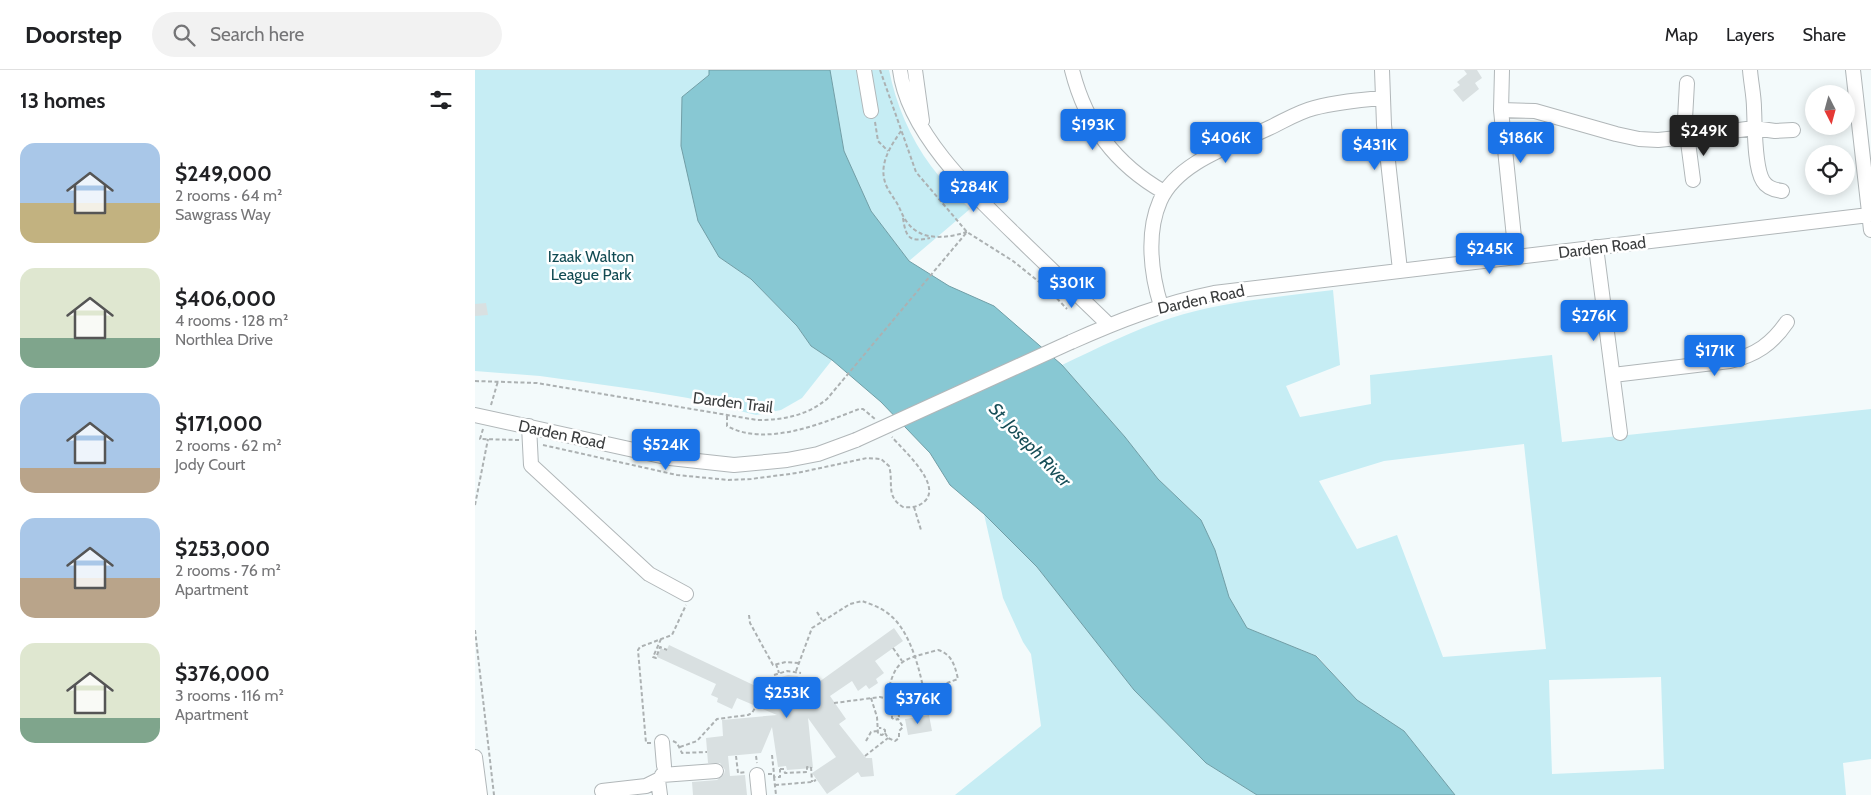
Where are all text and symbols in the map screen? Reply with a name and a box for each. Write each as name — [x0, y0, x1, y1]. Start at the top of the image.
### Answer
search box — [152, 12, 502, 57]
text: Doorstep — [25, 20, 122, 49]
icon: search — [170, 21, 198, 49]
text: Search here — [210, 23, 304, 46]
text: Map — [1665, 24, 1698, 46]
text: Layers — [1726, 24, 1775, 46]
text: Share — [1803, 24, 1846, 46]
north arrow — [1805, 85, 1855, 135]
map controls — [1805, 85, 1855, 195]
icon: filters — [427, 86, 455, 114]
text: 13 homes — [20, 88, 105, 113]
pin: $193K — [1058, 108, 1128, 151]
pin: $249K — [1669, 114, 1739, 157]
text: $193K — [1072, 115, 1114, 134]
text: $249K — [1681, 121, 1727, 140]
pin: $406K — [1191, 122, 1261, 164]
pin: $186K — [1486, 122, 1556, 164]
text: $406K — [1201, 128, 1251, 147]
pin: $431K — [1340, 128, 1410, 171]
text: $186K — [1499, 128, 1543, 147]
text: $431K — [1353, 135, 1397, 154]
button: locate — [1805, 145, 1855, 195]
text: $249,000 — [175, 161, 272, 186]
icon: home — [60, 163, 120, 223]
pin: $284K — [939, 170, 1009, 213]
text: $284K — [950, 177, 998, 196]
text: 2 rooms · 64 m² — [175, 186, 282, 205]
text: Sawgrass Way — [175, 205, 271, 224]
pin: $245K — [1455, 232, 1525, 275]
street label: Darden Road — [1557, 233, 1647, 262]
text: $245K — [1467, 239, 1513, 258]
park label: Izaak Walton League Park — [548, 247, 634, 284]
pin: $301K — [1037, 266, 1107, 309]
text: $301K — [1049, 273, 1095, 292]
street label: Darden Road — [1156, 281, 1246, 318]
text: $406,000 — [175, 286, 276, 311]
icon: home — [60, 288, 120, 348]
pin: $276K — [1559, 300, 1629, 342]
text: $276K — [1572, 306, 1616, 325]
text: 4 rooms · 128 m² — [175, 311, 288, 330]
text: Northlea Drive — [175, 330, 273, 349]
pin: $171K — [1680, 334, 1750, 377]
text: $171K — [1695, 341, 1735, 360]
street label: Darden Trail — [692, 388, 774, 417]
water label: St. Joseph River — [984, 398, 1077, 493]
text: $171,000 — [175, 411, 263, 436]
icon: home — [60, 413, 120, 473]
street label: Darden Road — [517, 416, 607, 453]
pin: $524K — [631, 428, 701, 471]
text: $524K — [643, 435, 689, 454]
text: 2 rooms · 62 m² — [175, 436, 282, 455]
text: Jody Court — [175, 455, 245, 474]
text: $253,000 — [175, 536, 270, 561]
icon: home — [60, 538, 120, 598]
text: 2 rooms · 76 m² — [175, 561, 281, 580]
text: Apartment — [175, 580, 248, 599]
text: $376,000 — [175, 661, 270, 686]
icon: home — [60, 663, 120, 723]
pin: $253K — [752, 676, 822, 719]
pin: $376K — [883, 682, 953, 725]
text: $253K — [765, 683, 810, 702]
text: 3 rooms · 116 m² — [175, 686, 284, 705]
text: $376K — [896, 689, 940, 708]
text: Apartment — [175, 705, 248, 724]

